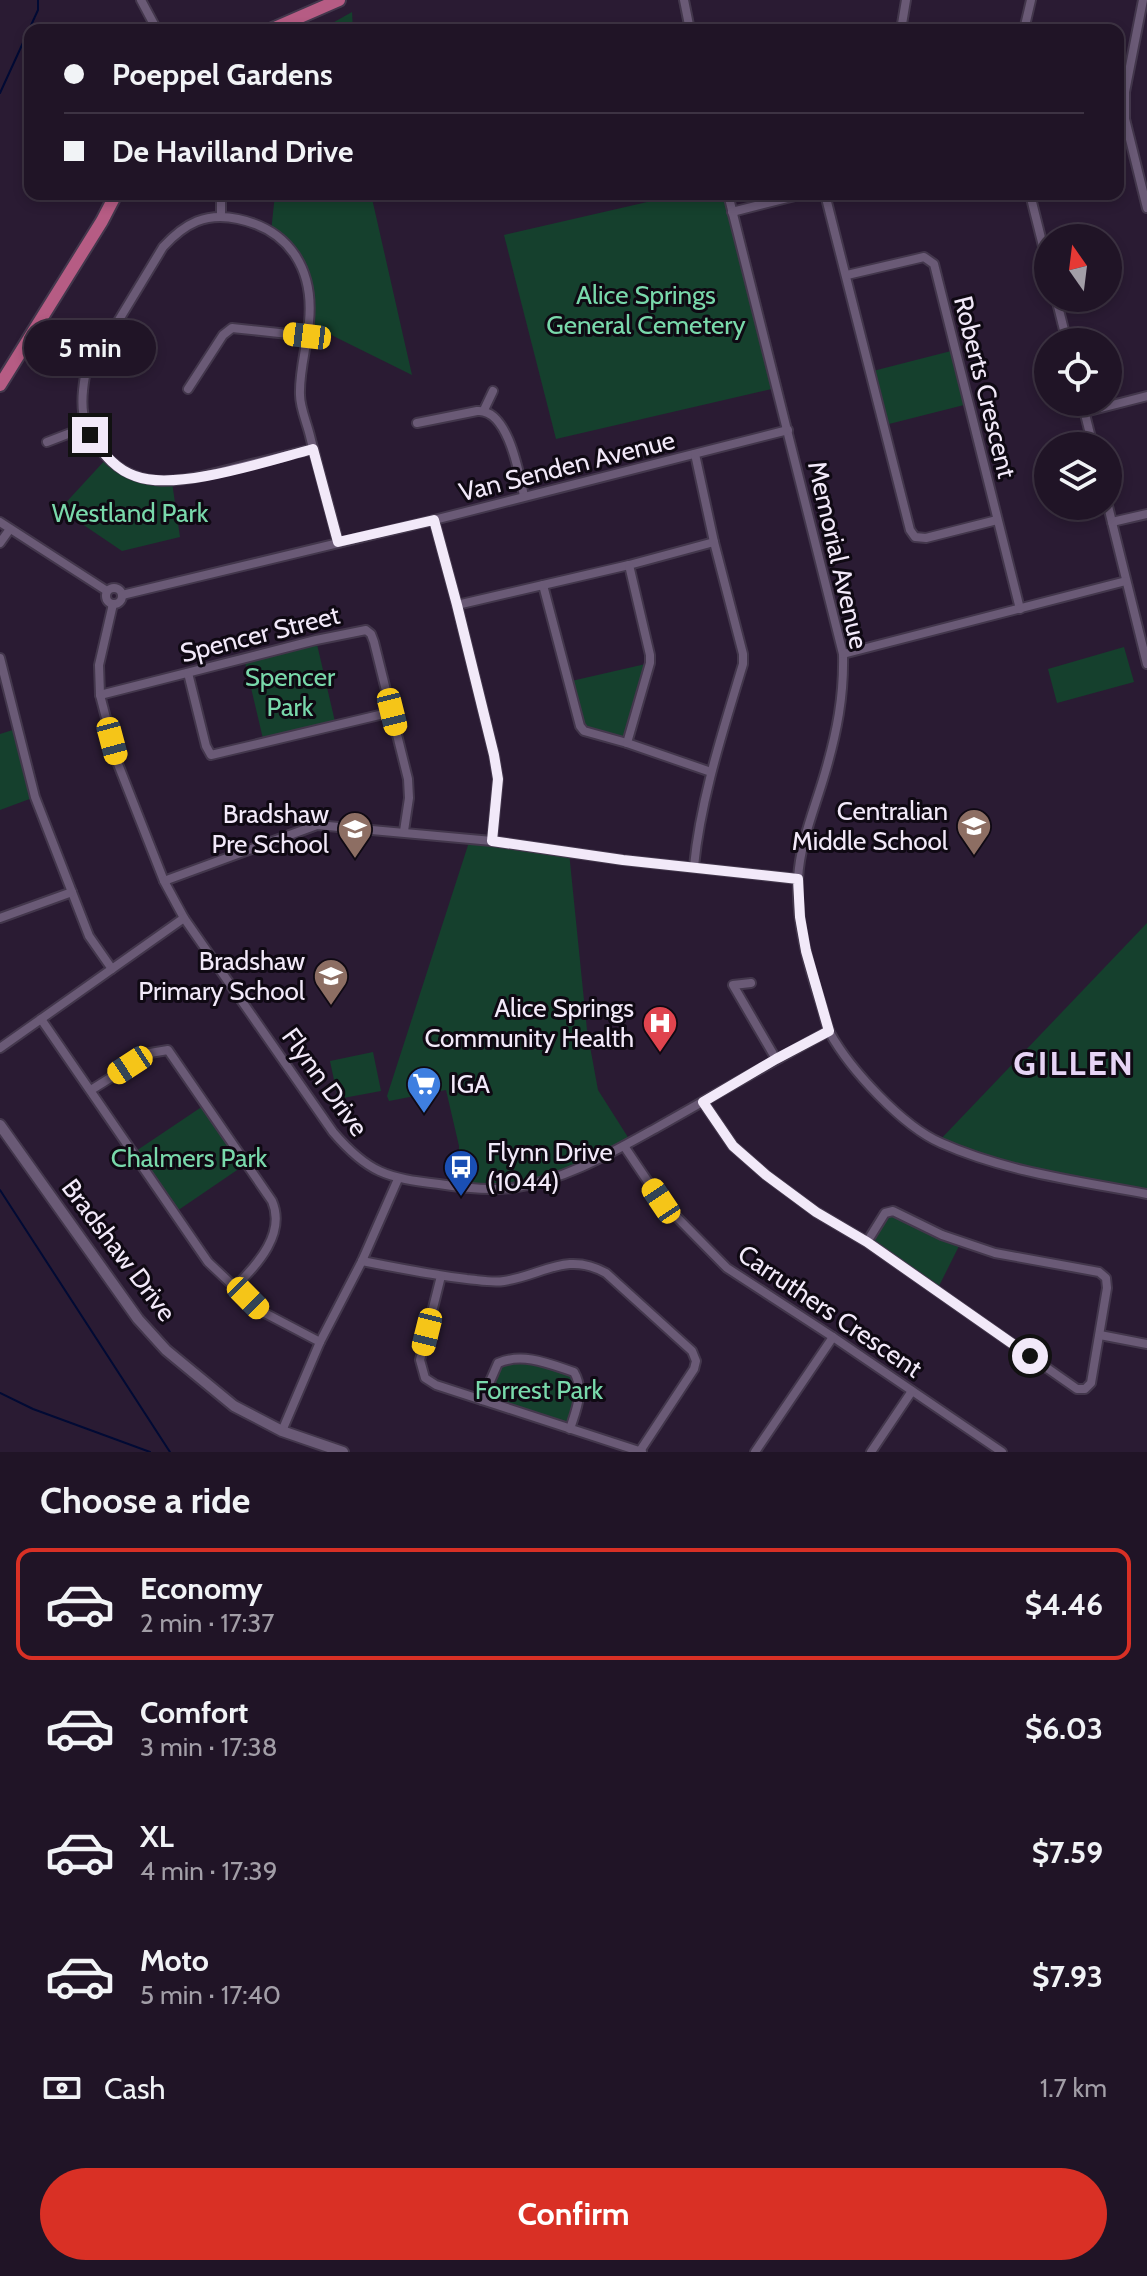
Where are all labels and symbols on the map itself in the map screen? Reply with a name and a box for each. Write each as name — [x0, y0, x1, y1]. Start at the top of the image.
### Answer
north arrow — [1034, 224, 1122, 312]
park label: Alice Springs General Cemetery — [546, 279, 746, 341]
street label: Roberts Crescent — [947, 293, 1023, 482]
callout: 5 min — [24, 319, 156, 375]
car — [282, 321, 332, 351]
route end — [72, 417, 108, 453]
street label: Van Senden Avenue — [456, 424, 678, 508]
street label: Memorial Avenue — [801, 458, 875, 652]
park label: Westland Park — [52, 497, 209, 529]
street label: Spencer Street — [177, 599, 343, 669]
park label: Spencer Park — [245, 661, 336, 723]
car — [375, 686, 409, 738]
car — [94, 715, 130, 767]
place label: Centralian Middle School — [792, 795, 948, 857]
place label: Bradshaw Pre School — [211, 798, 329, 860]
school or university icon: Centralian Middle School — [955, 807, 993, 857]
school or university icon: Bradshaw Pre School — [336, 810, 374, 860]
place label: Bradshaw Primary School — [138, 945, 305, 1007]
school or university icon: Bradshaw Primary School — [312, 957, 350, 1007]
place label: Alice Springs Community Health — [424, 992, 634, 1054]
hospital icon: Alice Springs Community Health — [641, 1004, 679, 1054]
street label: Flynn Drive — [275, 1022, 375, 1142]
car — [103, 1042, 157, 1088]
district label: GILLEN — [1013, 1042, 1135, 1084]
supermarket icon: IGA — [405, 1065, 443, 1115]
place label: IGA — [450, 1068, 490, 1100]
place label: Flynn Drive (1044) — [487, 1136, 613, 1198]
park label: Chalmers Park — [111, 1142, 268, 1174]
bus stop icon: Flynn Drive (1044) — [442, 1148, 480, 1198]
street label: Bradshaw Drive — [55, 1172, 183, 1328]
car — [638, 1174, 684, 1228]
street label: Carruthers Crescent — [732, 1238, 928, 1385]
car — [223, 1273, 273, 1323]
car — [410, 1306, 444, 1358]
route start — [1012, 1338, 1048, 1374]
park label: Forrest Park — [475, 1374, 604, 1406]

